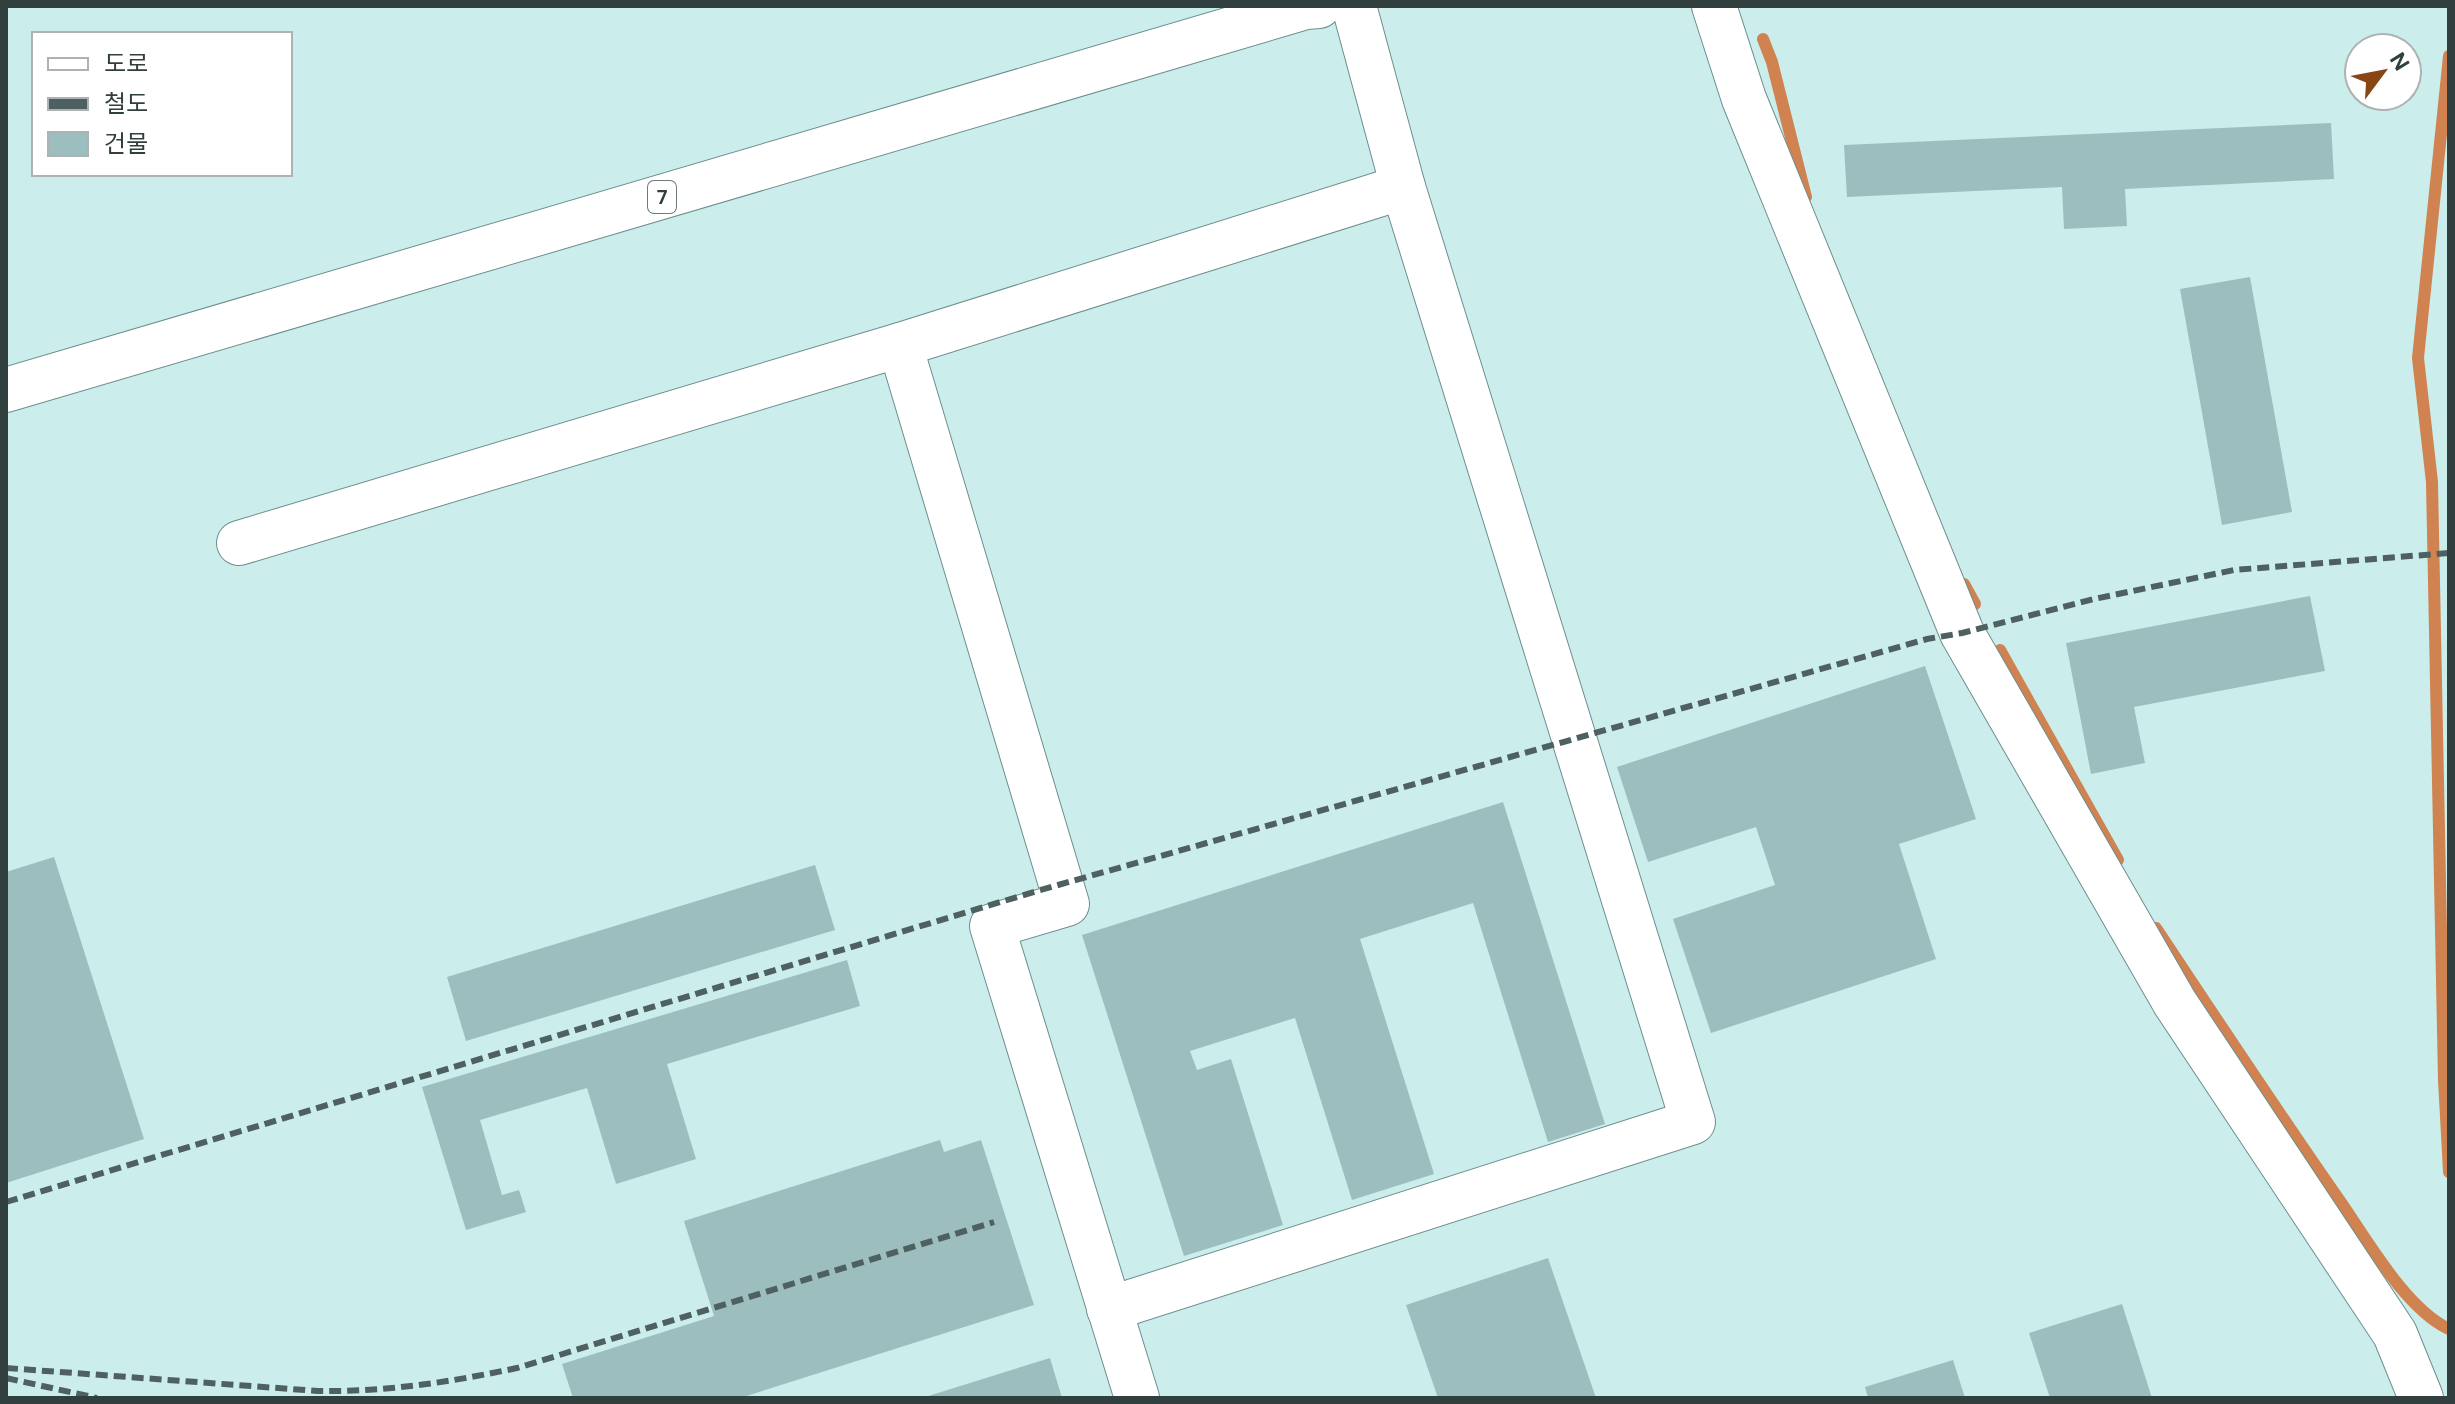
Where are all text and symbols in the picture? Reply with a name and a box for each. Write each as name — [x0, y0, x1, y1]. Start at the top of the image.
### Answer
legend — [32, 32, 292, 176]
north arrow — [2343, 32, 2423, 112]
text: N — [2383, 47, 2416, 76]
text: 도로 — [104, 48, 148, 79]
text: 철도 — [104, 88, 148, 119]
text: 건물 — [104, 128, 148, 159]
road number: 7 — [648, 181, 676, 213]

